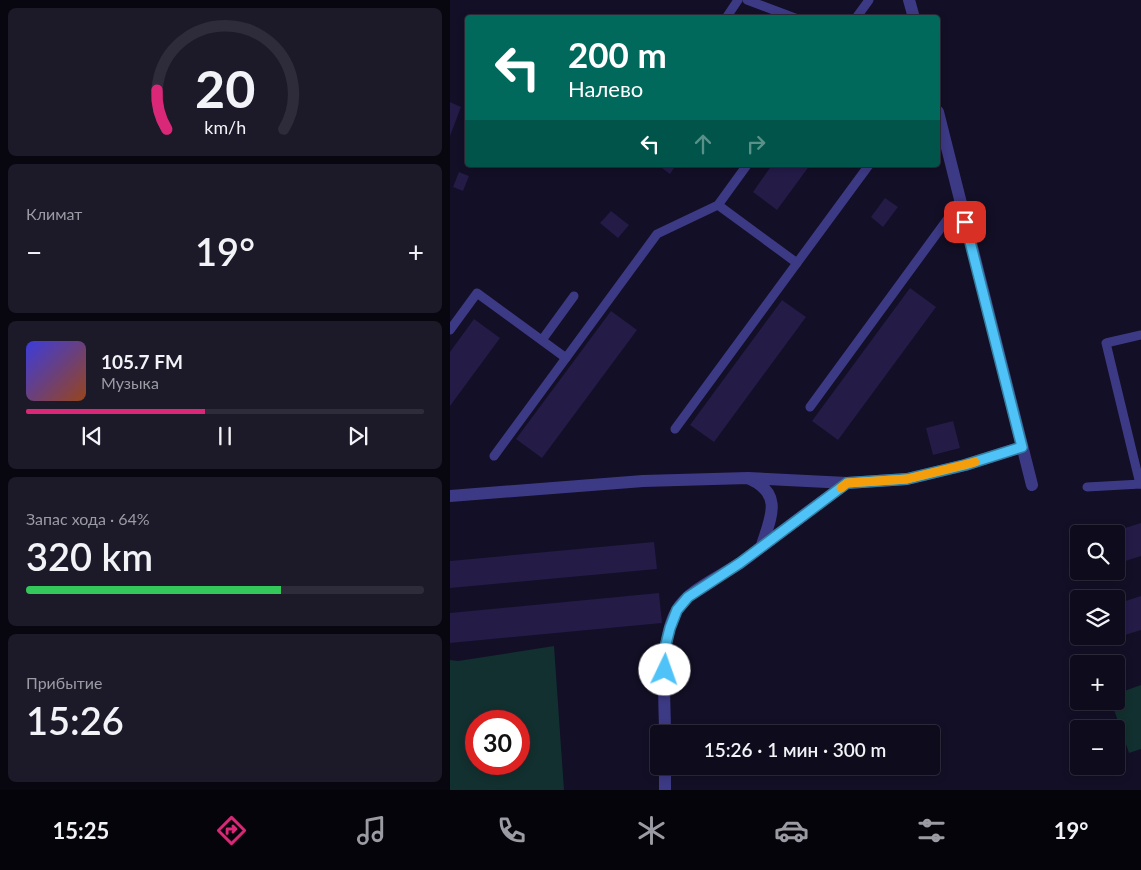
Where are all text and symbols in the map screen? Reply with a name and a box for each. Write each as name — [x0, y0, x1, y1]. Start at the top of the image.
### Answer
text: 200 m — [568, 33, 667, 75]
icon: left — [485, 35, 550, 100]
text: 20 — [195, 57, 255, 119]
text: Налево — [568, 75, 643, 102]
text: km/h — [204, 116, 246, 138]
icon: left — [636, 130, 664, 158]
icon: ahead — [689, 130, 717, 158]
icon: right — [742, 130, 770, 158]
pin — [944, 201, 986, 243]
text: Климат — [26, 204, 82, 223]
icon: arrive — [951, 208, 979, 236]
text: 19° — [195, 228, 255, 274]
text: − — [26, 235, 42, 269]
text: + — [408, 235, 424, 269]
text: 105.7 FM — [101, 350, 183, 373]
text: Музыка — [101, 373, 159, 392]
icon: previous — [78, 422, 106, 450]
icon: pause — [211, 422, 239, 450]
icon: next — [344, 422, 372, 450]
text: Запас хода · 64% — [26, 509, 150, 528]
map controls — [1070, 525, 1125, 775]
button: search — [1070, 525, 1125, 580]
text: 320 km — [26, 533, 153, 579]
button: layers — [1070, 590, 1125, 645]
position arrow — [638, 643, 690, 695]
button: + — [1070, 655, 1125, 710]
text: Прибытие — [26, 673, 102, 692]
text: 15:26 — [26, 697, 124, 743]
speed limit sign: 30 — [465, 710, 530, 775]
button: − — [1070, 720, 1125, 775]
text: 15:26 · 1 мин · 300 m — [704, 738, 886, 761]
icon: directions — [214, 813, 249, 848]
icon: music — [354, 813, 389, 848]
icon: phone — [494, 813, 529, 848]
icon: climate — [634, 813, 669, 848]
icon: car — [774, 813, 809, 848]
icon: filters — [914, 813, 949, 848]
text: 15:25 — [52, 817, 109, 844]
text: 19° — [1054, 817, 1088, 844]

